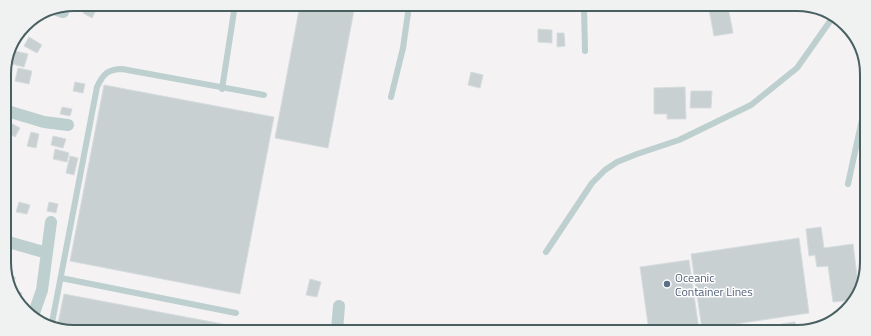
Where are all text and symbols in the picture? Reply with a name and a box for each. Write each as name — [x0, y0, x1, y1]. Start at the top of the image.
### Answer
place label: Oceanic Container Lines — [675, 268, 753, 301]
marker: Oceanic Container Lines — [662, 279, 672, 289]

